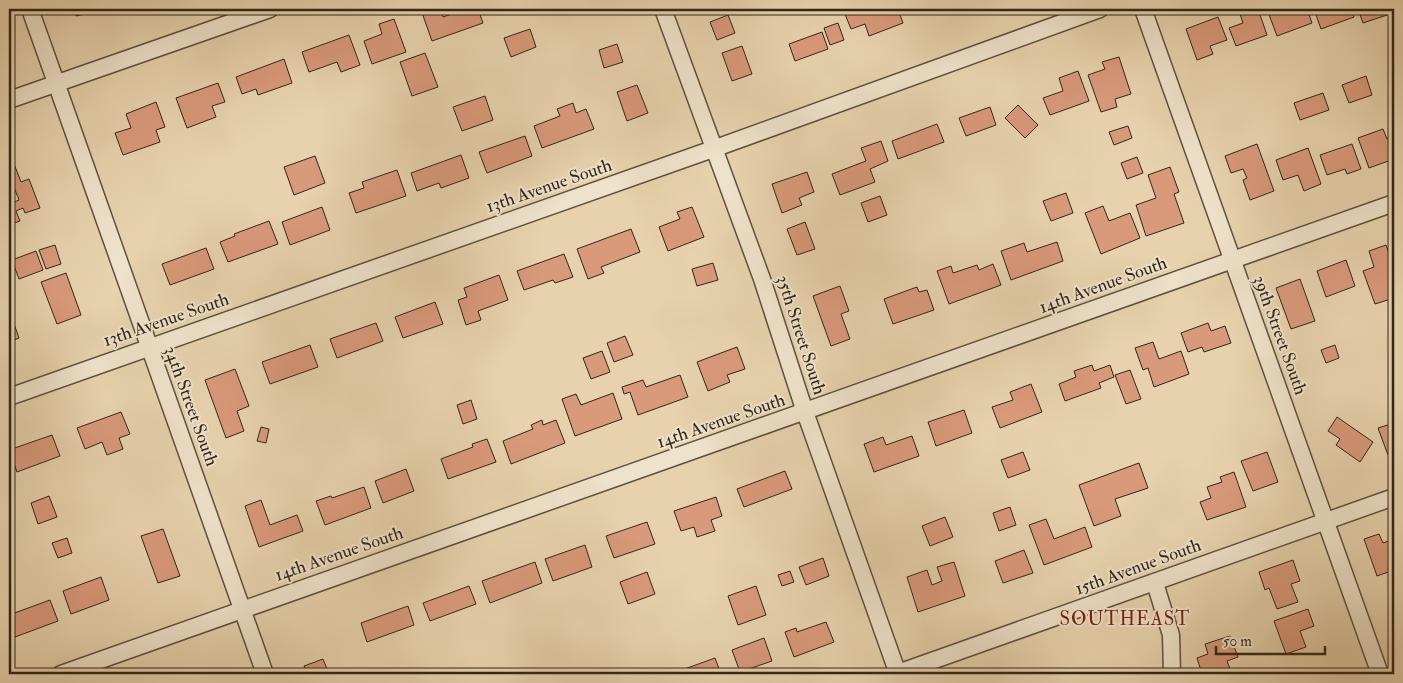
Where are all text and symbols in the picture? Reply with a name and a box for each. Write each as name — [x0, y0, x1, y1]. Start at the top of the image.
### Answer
street label: 13th Avenue South — [483, 154, 615, 218]
street label: 14th Avenue South — [1036, 251, 1171, 319]
street label: 35th Street South — [771, 272, 831, 398]
street label: 39th Street South — [1248, 272, 1312, 398]
street label: 13th Avenue South — [100, 288, 232, 352]
street label: 34th Street South — [159, 343, 224, 470]
street label: 14th Avenue South — [654, 388, 789, 454]
street label: 14th Avenue South — [272, 521, 407, 587]
street label: 15th Avenue South — [1072, 533, 1205, 600]
district label: SOUTHEAST — [1060, 607, 1190, 631]
scale bar — [1216, 623, 1324, 655]
text: 50 m — [1223, 632, 1252, 651]

